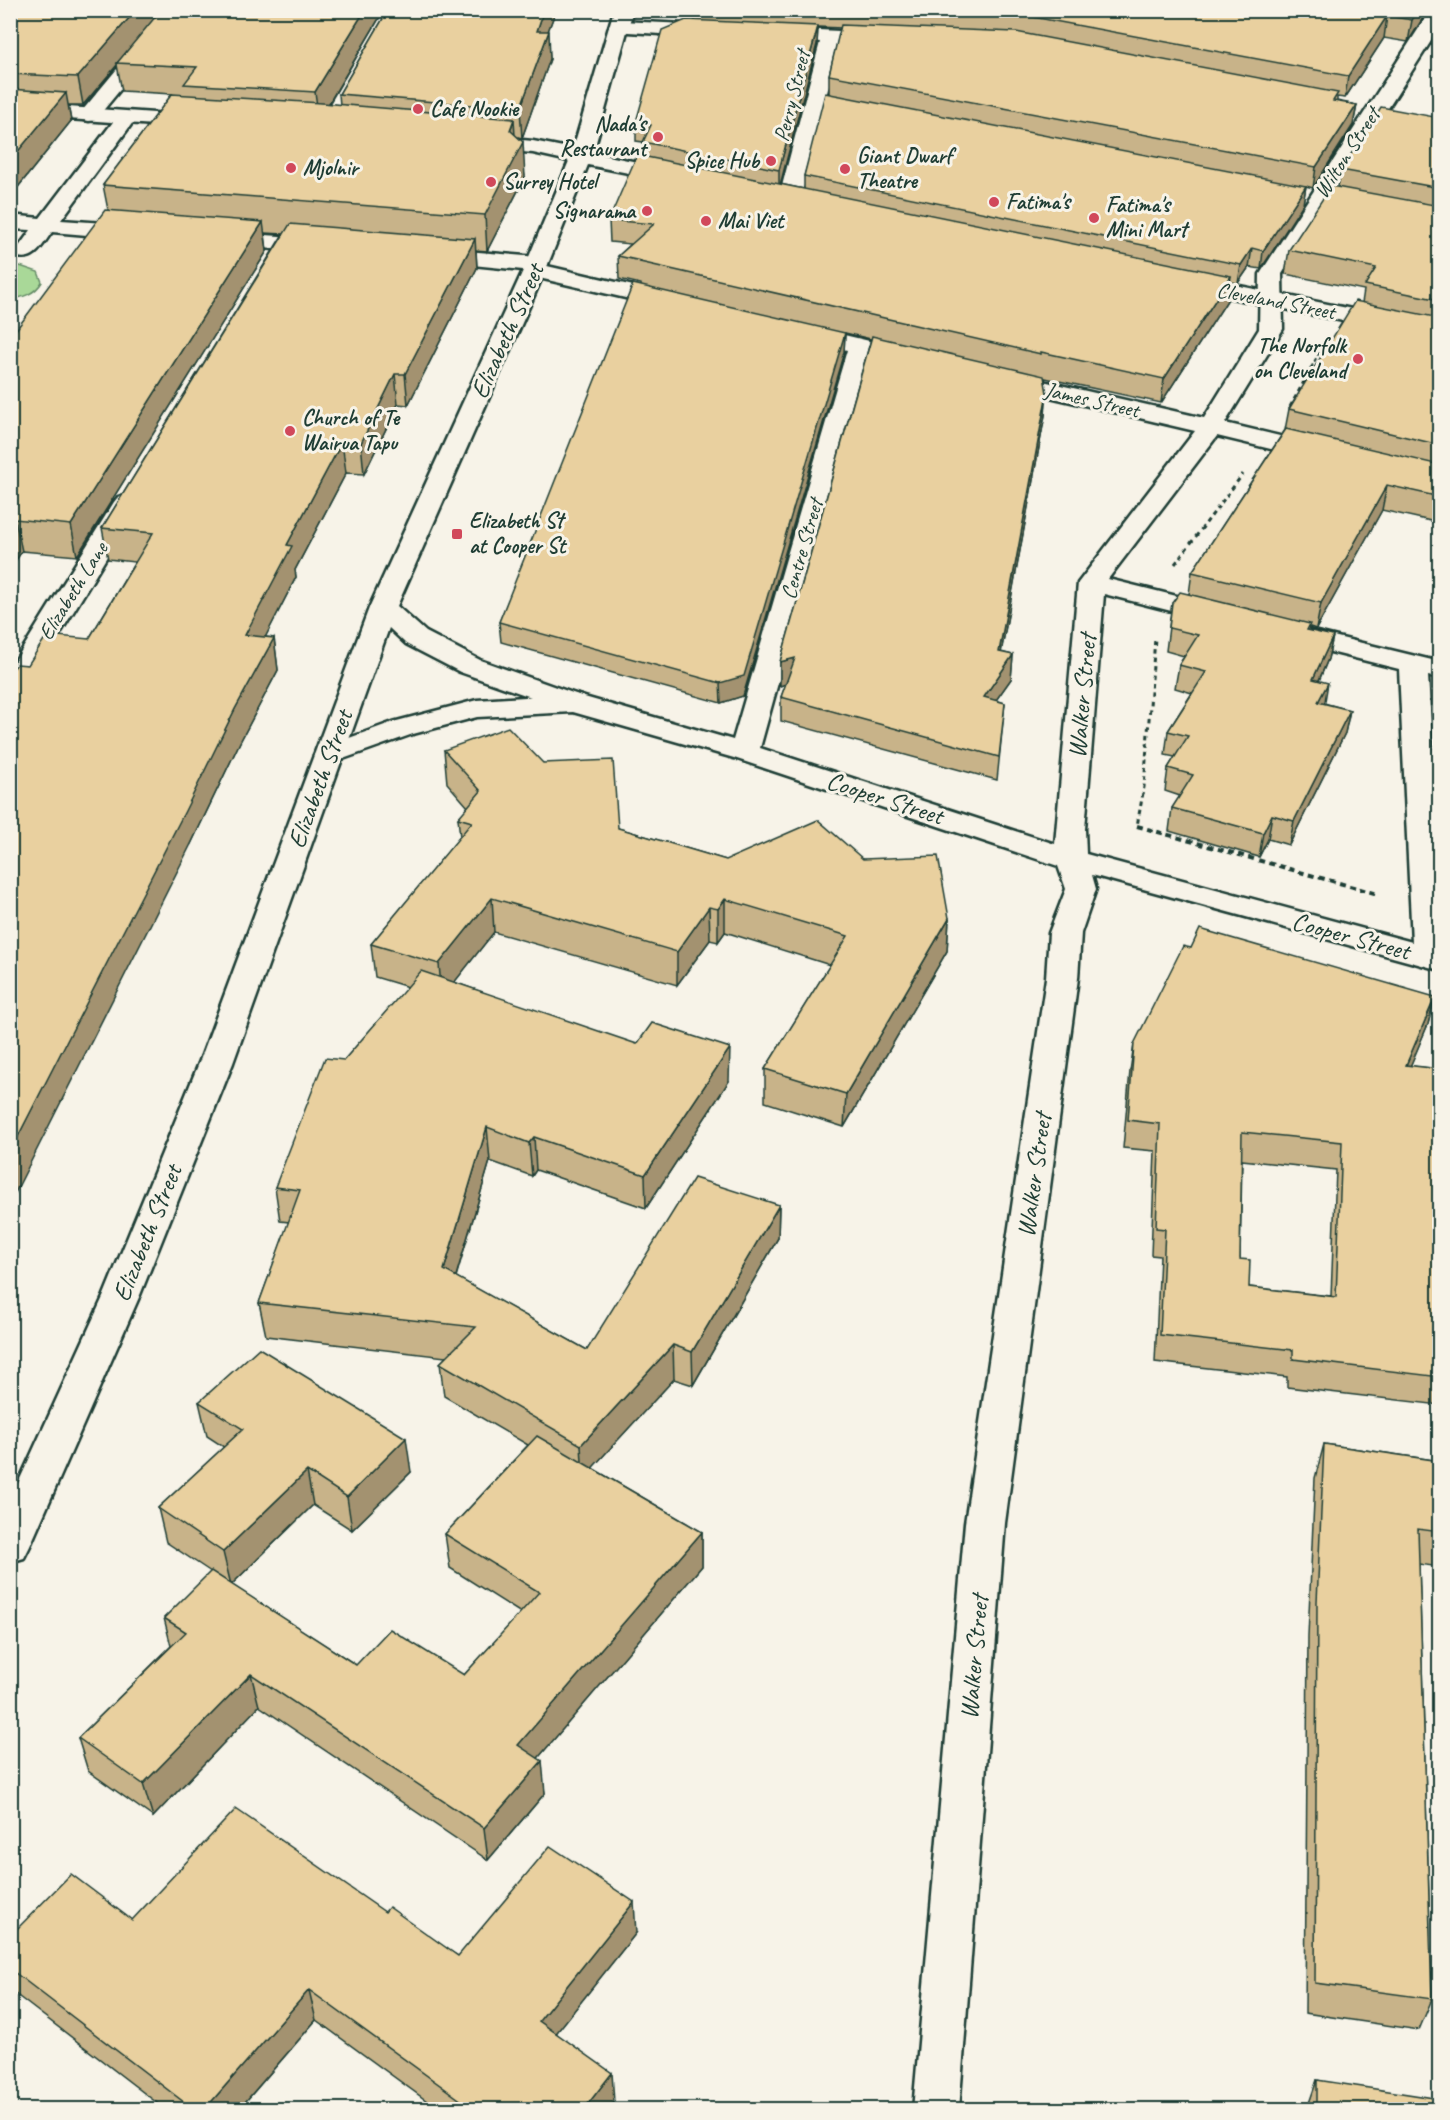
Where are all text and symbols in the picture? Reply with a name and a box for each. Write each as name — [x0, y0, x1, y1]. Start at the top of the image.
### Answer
street label: Perry Street — [767, 45, 817, 145]
place label: Cafe Nookie — [430, 95, 520, 123]
street label: Wilton Street — [1307, 100, 1388, 204]
marker: Cafe Nookie — [411, 102, 425, 116]
place label: Nada's Restaurant — [560, 110, 649, 163]
marker: Nada's Restaurant — [651, 130, 665, 144]
place label: Giant Dwarf Theatre — [857, 142, 958, 195]
place label: Spice Hub — [684, 147, 761, 175]
place label: Mjolnir — [303, 154, 361, 182]
marker: Spice Hub — [764, 154, 778, 168]
marker: Mjolnir — [284, 161, 298, 175]
marker: Giant Dwarf Theatre — [838, 162, 852, 176]
place label: Surrey Hotel — [503, 168, 601, 196]
marker: Surrey Hotel — [484, 175, 498, 189]
place label: Fatima's — [1006, 188, 1072, 216]
place label: Fatima's Mini Mart — [1106, 191, 1190, 244]
marker: Fatima's — [987, 195, 1001, 209]
place label: Signarama — [553, 197, 637, 225]
marker: Signarama — [640, 204, 654, 218]
place label: Mai Viet — [718, 207, 786, 235]
marker: Fatima's Mini Mart — [1087, 211, 1101, 225]
marker: Mai Viet — [699, 214, 713, 228]
street label: Elizabeth Street — [463, 256, 552, 404]
street label: Cleveland Street — [1214, 276, 1340, 327]
place label: The Norfolk on Cleveland — [1254, 332, 1350, 385]
marker: The Norfolk on Cleveland — [1351, 352, 1365, 366]
street label: James Street — [1041, 375, 1145, 425]
place label: Church of Te Wairua Tapu — [302, 404, 401, 457]
marker: Church of Te Wairua Tapu — [283, 424, 297, 438]
street label: Centre Street — [774, 493, 830, 602]
place label: Elizabeth St at Cooper St — [469, 507, 568, 560]
marker: Elizabeth St at Cooper St — [450, 527, 464, 541]
street label: Elizabeth Lane — [32, 535, 115, 645]
street label: Walker Street — [1060, 629, 1104, 760]
street label: Elizabeth Street — [280, 703, 361, 852]
street label: Cooper Street — [823, 764, 950, 833]
street label: Cooper Street — [1288, 904, 1416, 968]
street label: Walker Street — [1009, 1108, 1059, 1239]
street label: Elizabeth Street — [105, 1158, 190, 1306]
street label: Walker Street — [952, 1590, 996, 1721]

